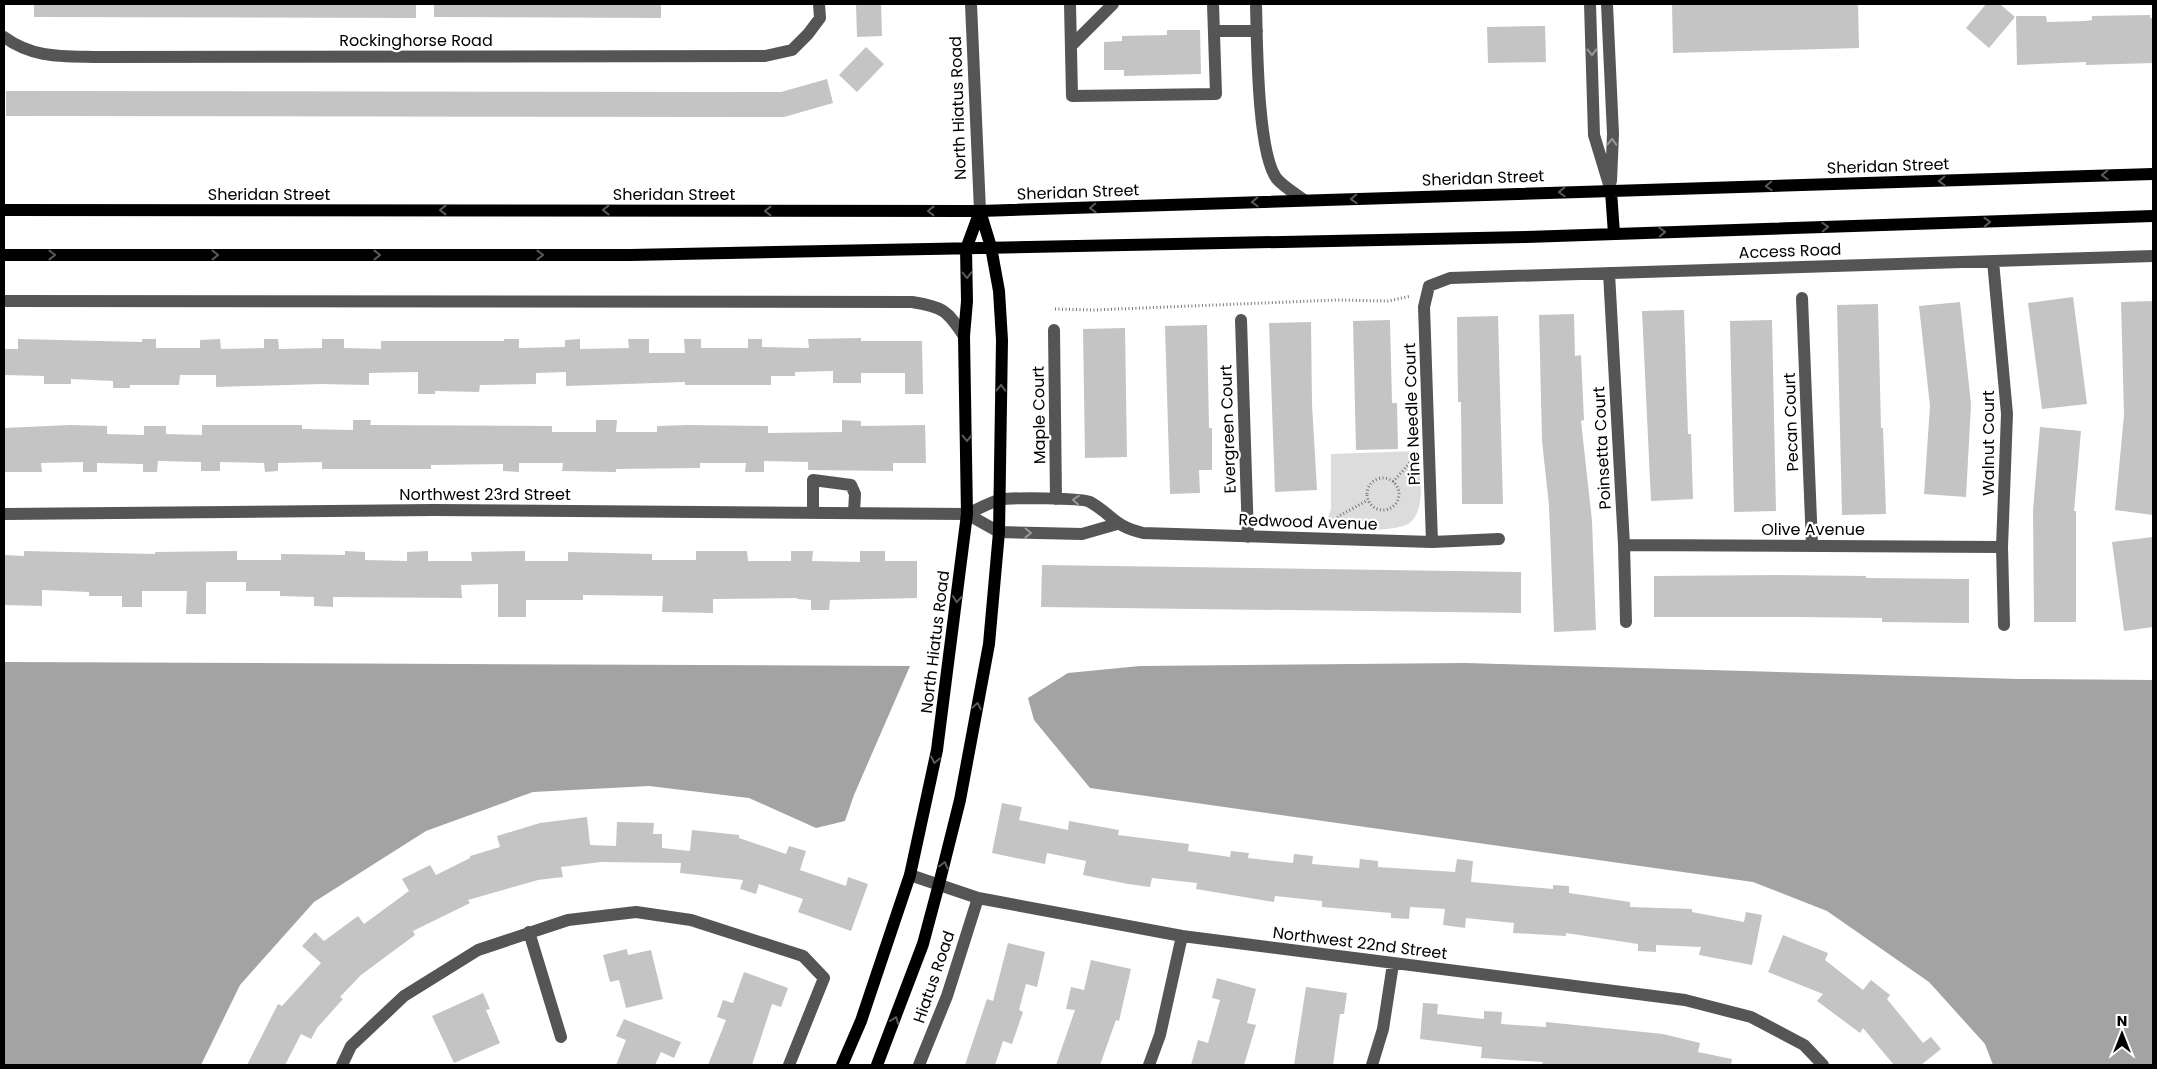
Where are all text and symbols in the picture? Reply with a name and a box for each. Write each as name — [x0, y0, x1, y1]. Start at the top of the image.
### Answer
street label: Rockinghorse Road — [339, 29, 493, 52]
street label: North Hiatus Road — [944, 36, 972, 180]
one-way arrow — [1586, 49, 1597, 57]
one-way arrow — [1607, 138, 1618, 146]
street label: Sheridan Street — [1826, 152, 1950, 180]
street label: Sheridan Street — [1421, 164, 1545, 192]
one-way arrow — [2100, 170, 2108, 181]
one-way arrow — [1938, 175, 1946, 186]
street label: Sheridan Street — [1016, 178, 1140, 206]
one-way arrow — [1765, 181, 1773, 191]
street label: Sheridan Street — [208, 183, 330, 206]
street label: Sheridan Street — [613, 183, 735, 206]
one-way arrow — [1558, 187, 1566, 197]
one-way arrow — [1350, 193, 1358, 204]
one-way arrow — [1251, 197, 1259, 207]
one-way arrow — [1089, 202, 1097, 213]
one-way arrow — [439, 205, 447, 215]
one-way arrow — [602, 205, 610, 215]
one-way arrow — [764, 206, 772, 216]
one-way arrow — [927, 206, 934, 216]
one-way arrow — [1983, 216, 1991, 227]
one-way arrow — [1821, 222, 1829, 232]
one-way arrow — [1658, 227, 1666, 237]
street label: Access Road — [1738, 238, 1842, 264]
one-way arrow — [49, 250, 57, 260]
one-way arrow — [212, 250, 219, 260]
one-way arrow — [374, 250, 382, 260]
one-way arrow — [536, 250, 544, 260]
one-way arrow — [961, 271, 972, 279]
street label: Pine Needle Court — [1398, 342, 1426, 486]
street label: Evergreen Court — [1214, 364, 1242, 494]
street label: Maple Court — [1027, 366, 1051, 464]
street label: Pecan Court — [1778, 372, 1804, 472]
one-way arrow — [996, 383, 1006, 391]
street label: Poinsetta Court — [1587, 386, 1617, 510]
street label: Walnut Court — [1977, 390, 2000, 496]
one-way arrow — [961, 434, 972, 442]
street label: Northwest 23rd Street — [399, 483, 571, 506]
one-way arrow — [1072, 495, 1080, 506]
street label: Redwood Avenue — [1238, 508, 1378, 536]
street label: Olive Avenue — [1761, 518, 1865, 541]
one-way arrow — [1025, 528, 1033, 538]
street label: North Hiatus Road — [915, 569, 955, 715]
one-way arrow — [952, 596, 963, 604]
one-way arrow — [972, 702, 982, 710]
one-way arrow — [930, 756, 941, 765]
one-way arrow — [938, 861, 949, 870]
street label: Northwest 22nd Street — [1271, 921, 1449, 965]
street label: Hiatus Road — [907, 928, 961, 1026]
north arrow — [2097, 1009, 2147, 1059]
text: N — [2117, 1011, 2127, 1031]
one-way arrow — [889, 1016, 899, 1025]

